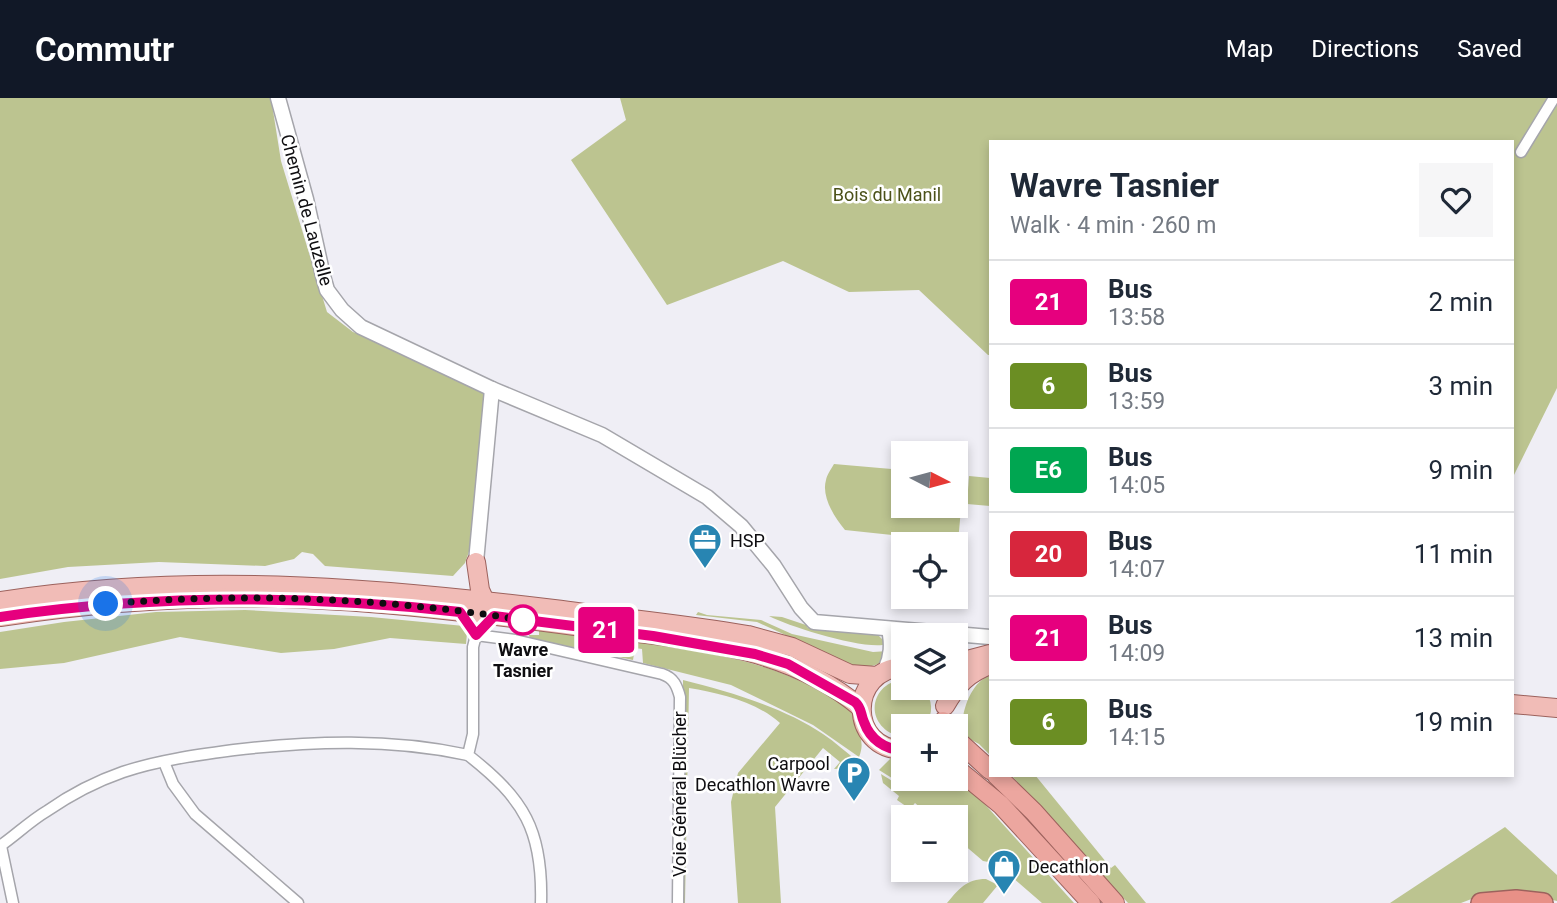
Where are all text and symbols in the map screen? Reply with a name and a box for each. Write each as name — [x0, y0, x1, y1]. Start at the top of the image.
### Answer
text: Commutr — [35, 30, 174, 69]
text: Map — [1226, 35, 1273, 63]
text: Directions — [1311, 35, 1419, 63]
text: Saved — [1457, 35, 1522, 63]
street label: Chemin de Lauzelle — [277, 132, 337, 288]
button: heart — [1419, 163, 1493, 237]
text: Wavre Tasnier — [1010, 166, 1219, 205]
park label: Bois du Manil — [833, 184, 941, 205]
text: Walk · 4 min · 260 m — [1010, 212, 1216, 239]
text: Bus — [1108, 274, 1153, 304]
text: 2 min — [1428, 287, 1493, 317]
text: 21 — [1035, 288, 1062, 316]
text: 13:58 — [1108, 304, 1165, 331]
text: Bus — [1108, 358, 1153, 388]
text: 3 min — [1428, 371, 1493, 401]
text: 6 — [1042, 372, 1055, 400]
text: 13:59 — [1108, 388, 1165, 415]
north arrow — [891, 441, 968, 518]
map controls — [891, 441, 968, 882]
text: Bus — [1108, 442, 1153, 472]
text: 9 min — [1428, 455, 1493, 485]
text: E6 — [1035, 456, 1062, 484]
text: 14:05 — [1108, 472, 1165, 499]
office icon: HSP — [686, 521, 724, 570]
text: Bus — [1108, 526, 1153, 556]
place label: HSP — [730, 530, 765, 551]
button: locate — [891, 532, 968, 609]
text: 11 min — [1414, 539, 1493, 569]
text: 20 — [1035, 540, 1062, 568]
text: 14:07 — [1108, 556, 1165, 583]
your location — [88, 586, 123, 621]
marker: Wavre Tasnier — [508, 605, 538, 635]
line badge: 21 — [574, 607, 638, 653]
text: Bus — [1108, 610, 1153, 640]
text: 21 — [592, 616, 620, 644]
button: layers — [891, 623, 968, 700]
text: 13 min — [1414, 623, 1493, 653]
text: 21 — [1035, 624, 1062, 652]
place label: Wavre Tasnier — [493, 639, 553, 681]
text: 14:09 — [1108, 640, 1165, 667]
text: Bus — [1108, 694, 1153, 724]
text: 19 min — [1414, 707, 1493, 737]
text: 6 — [1042, 708, 1055, 736]
street label: Voie Général Blücher — [669, 711, 690, 877]
button: + — [891, 714, 968, 791]
text: 14:15 — [1108, 724, 1165, 751]
place label: Carpool Decathlon Wavre — [695, 753, 830, 795]
parking icon: Carpool Decathlon Wavre — [835, 754, 873, 803]
button: − — [891, 805, 968, 882]
shop icon: Decathlon — [985, 847, 1023, 896]
place label: Decathlon — [1028, 856, 1109, 877]

